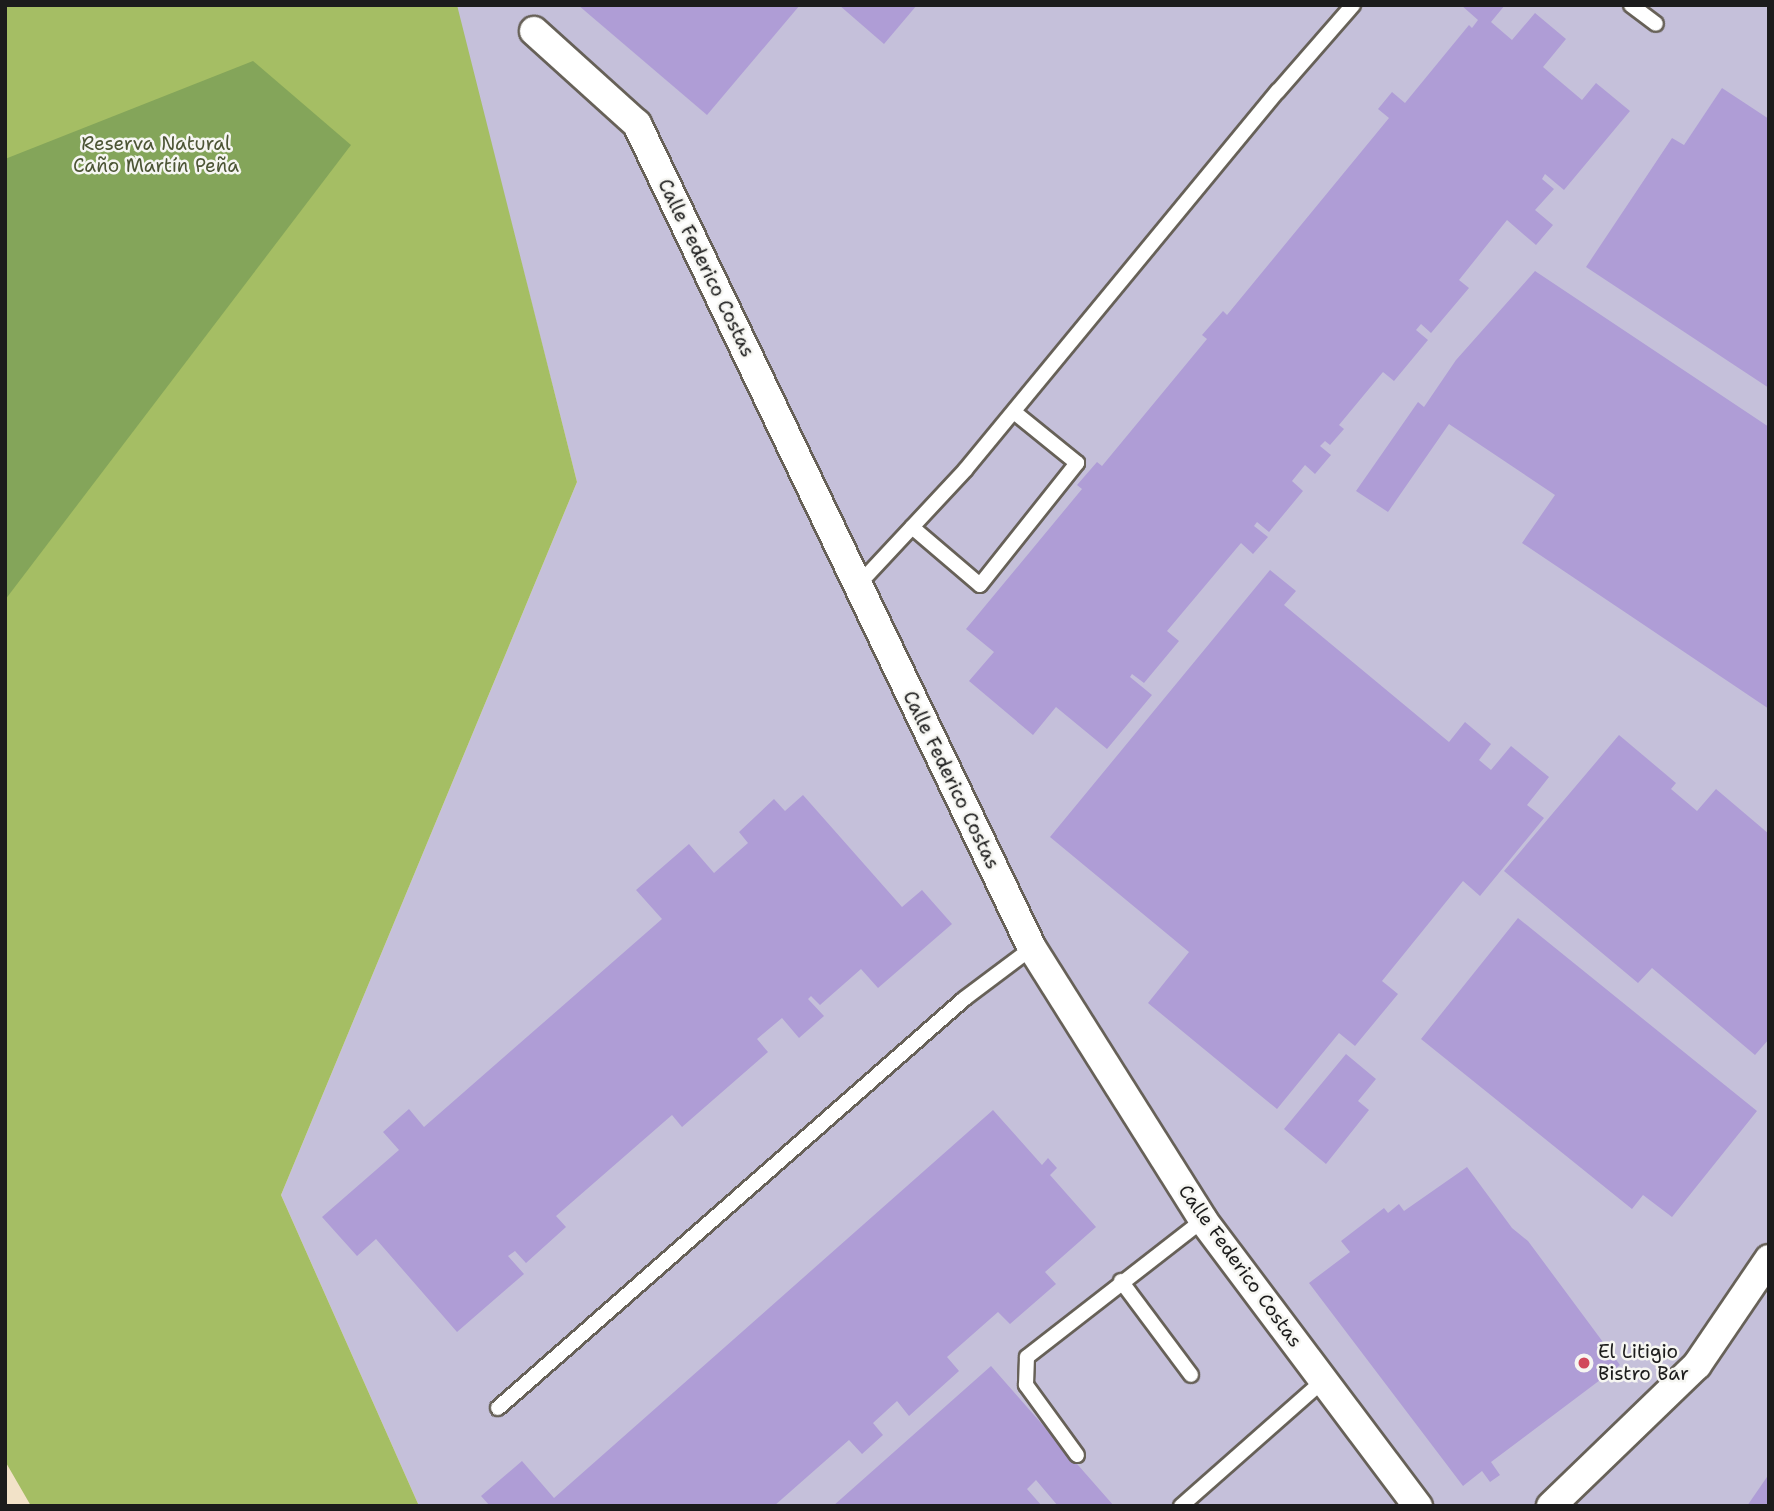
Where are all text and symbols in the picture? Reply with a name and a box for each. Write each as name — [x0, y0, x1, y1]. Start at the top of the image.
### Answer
park label: Reserva Natural Caño Martín Peña — [73, 133, 239, 177]
street label: Calle Federico Costas — [653, 175, 759, 361]
street label: Calle Federico Costas — [898, 687, 1004, 873]
street label: Calle Federico Costas — [1173, 1180, 1307, 1352]
place label: El Litigio Bistro Bar — [1598, 1341, 1689, 1385]
marker: El Litigio Bistro Bar — [1576, 1355, 1592, 1371]

